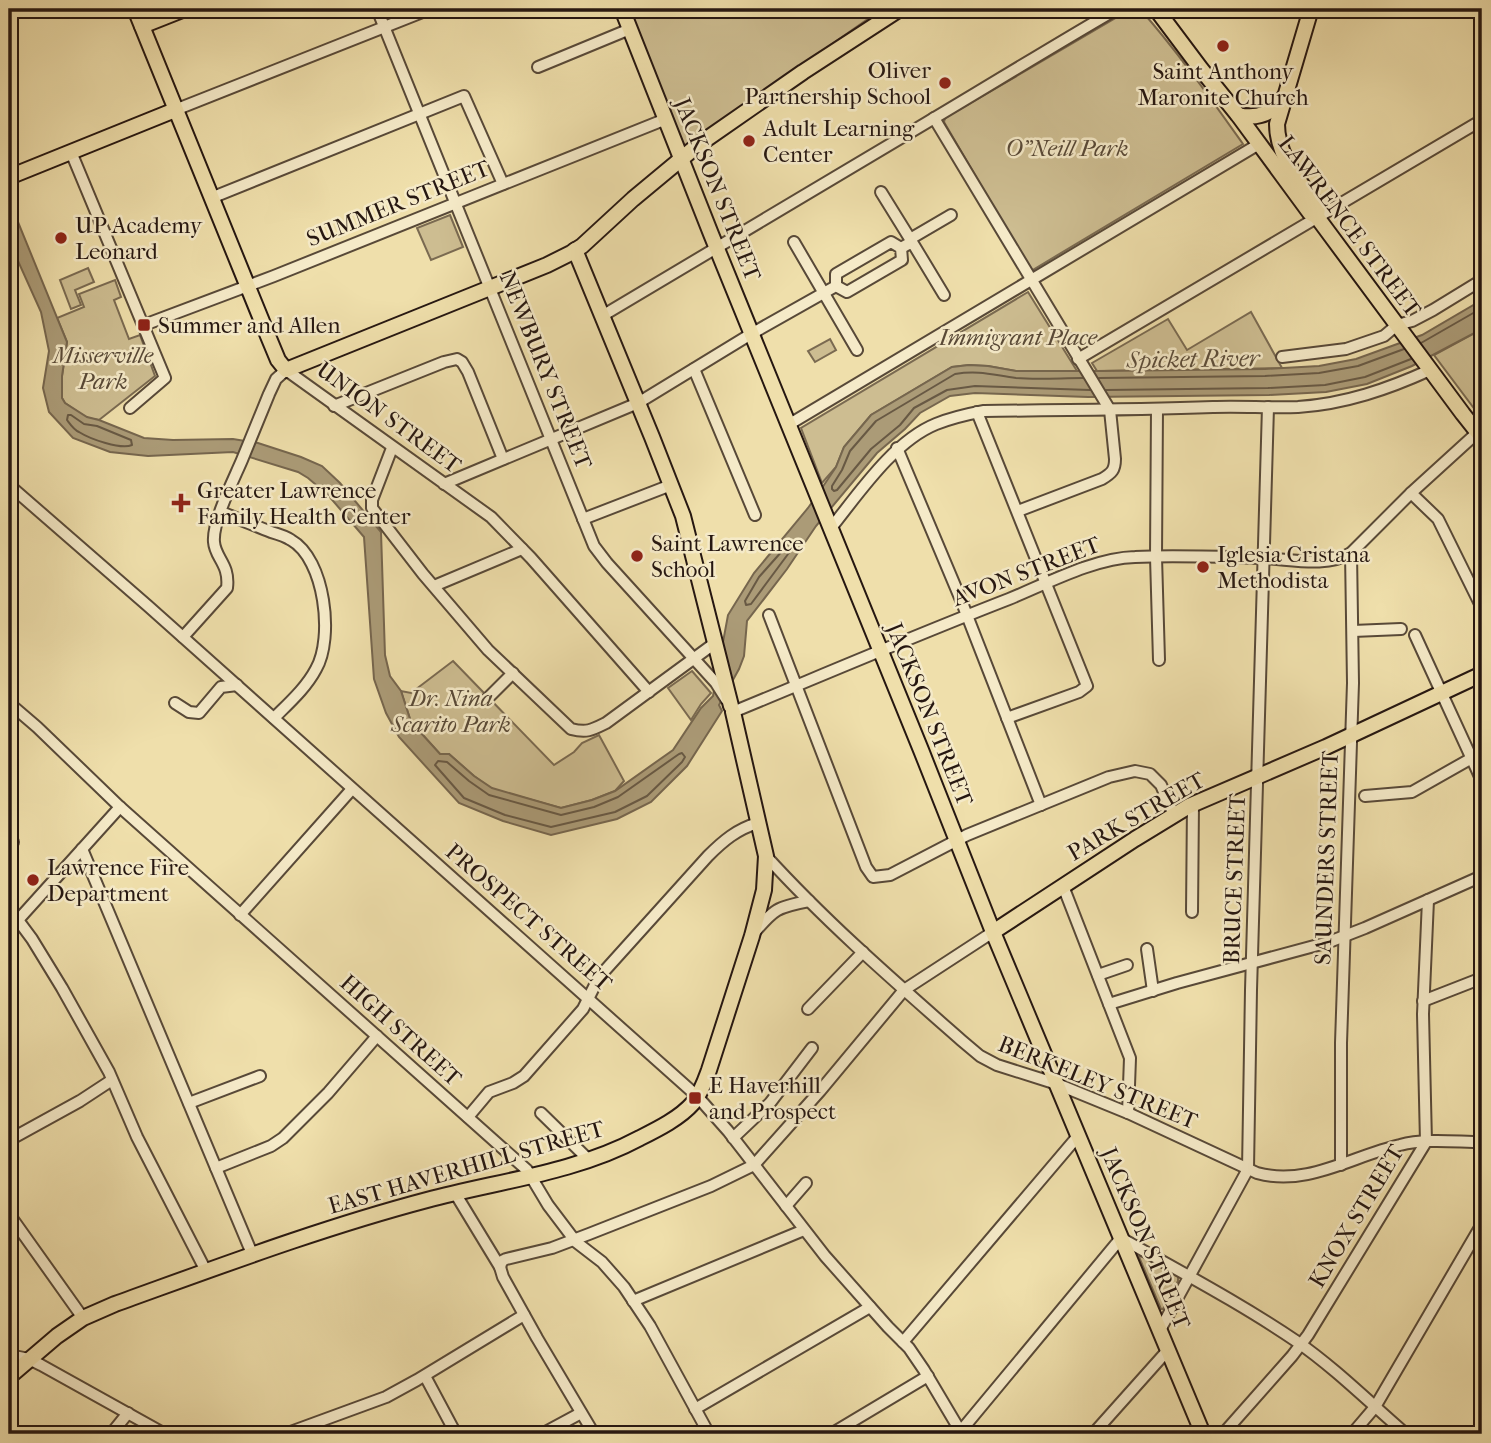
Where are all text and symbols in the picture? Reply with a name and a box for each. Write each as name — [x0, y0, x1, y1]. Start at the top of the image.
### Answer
marker: Saint Anthony Maronite Church — [1215, 38, 1231, 54]
place label: Oliver Partnership School — [744, 57, 932, 110]
place label: Saint Anthony Maronite Church — [1137, 58, 1309, 111]
marker: Oliver Partnership School — [937, 75, 953, 91]
street label: JACKSON STREET — [668, 92, 767, 285]
place label: Adult Learning Center — [762, 115, 915, 168]
street label: LAWRENCE STREET — [1273, 130, 1427, 323]
marker: Adult Learning Center — [741, 133, 757, 149]
park label: O"Neill Park — [1005, 135, 1129, 162]
street label: SUMMER STREET — [303, 154, 494, 253]
place label: UP Academy Leonard — [75, 212, 203, 265]
marker: UP Academy Leonard — [53, 230, 69, 246]
street label: NEWBURY STREET — [494, 268, 598, 473]
place label: Summer and Allen — [158, 312, 341, 339]
marker: Summer and Allen — [136, 317, 152, 333]
park label: Immigrant Place — [938, 324, 1098, 351]
park label: Misserville Park — [51, 342, 154, 395]
water label: Spicket River — [1125, 344, 1262, 374]
street label: UNION STREET — [311, 356, 467, 479]
place label: Greater Lawrence Family Health Center — [197, 477, 411, 530]
marker: Greater Lawrence Family Health Center — [171, 493, 191, 513]
place label: Saint Lawrence School — [651, 530, 804, 583]
street label: AVON STREET — [948, 531, 1104, 612]
place label: Iglesia Cristana Methodista — [1217, 541, 1370, 594]
marker: Saint Lawrence School — [629, 548, 645, 564]
marker: Iglesia Cristana Methodista — [1195, 559, 1211, 575]
street label: JACKSON STREET — [880, 617, 979, 810]
park label: Dr. Nina Scarito Park — [390, 685, 511, 738]
street label: SAUNDERS STREET — [1309, 750, 1344, 965]
street label: PARK STREET — [1063, 766, 1210, 867]
street label: BRUCE STREET — [1218, 793, 1251, 965]
street label: PROSPECT STREET — [440, 838, 618, 997]
place label: Lawrence Fire Department — [47, 854, 189, 907]
marker: Lawrence Fire Department — [25, 872, 41, 888]
street label: HIGH STREET — [334, 969, 467, 1092]
street label: BERKELEY STREET — [994, 1030, 1202, 1135]
place label: E Haverhill and Prospect — [709, 1072, 836, 1125]
marker: E Haverhill and Prospect — [687, 1090, 703, 1106]
street label: EAST HAVERHILL STREET — [325, 1115, 608, 1220]
street label: KNOX STREET — [1303, 1139, 1410, 1293]
street label: JACKSON STREET — [1094, 1141, 1196, 1334]

